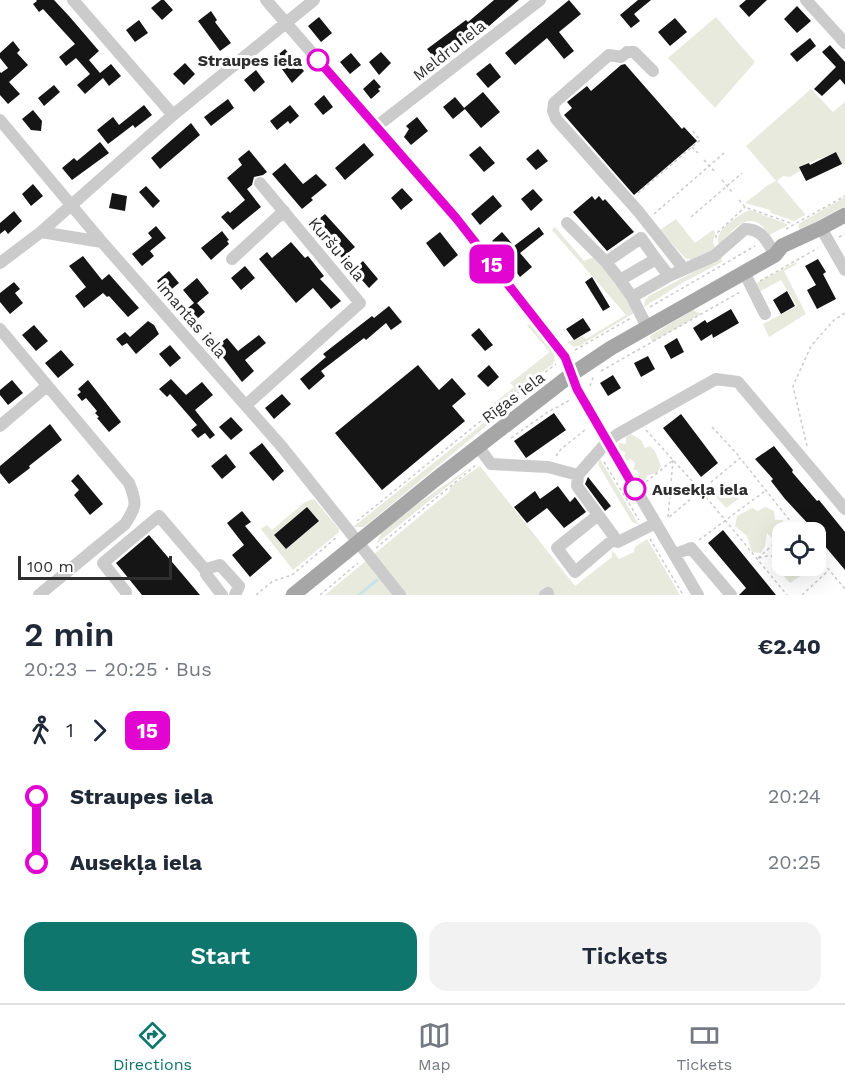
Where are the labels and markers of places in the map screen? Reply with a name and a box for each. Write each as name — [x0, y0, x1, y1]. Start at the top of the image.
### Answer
marker: Straupes iela — [307, 49, 329, 71]
place label: Straupes iela — [198, 51, 303, 70]
marker: Ausekļa iela — [624, 478, 646, 500]
place label: Ausekļa iela — [652, 480, 749, 499]

